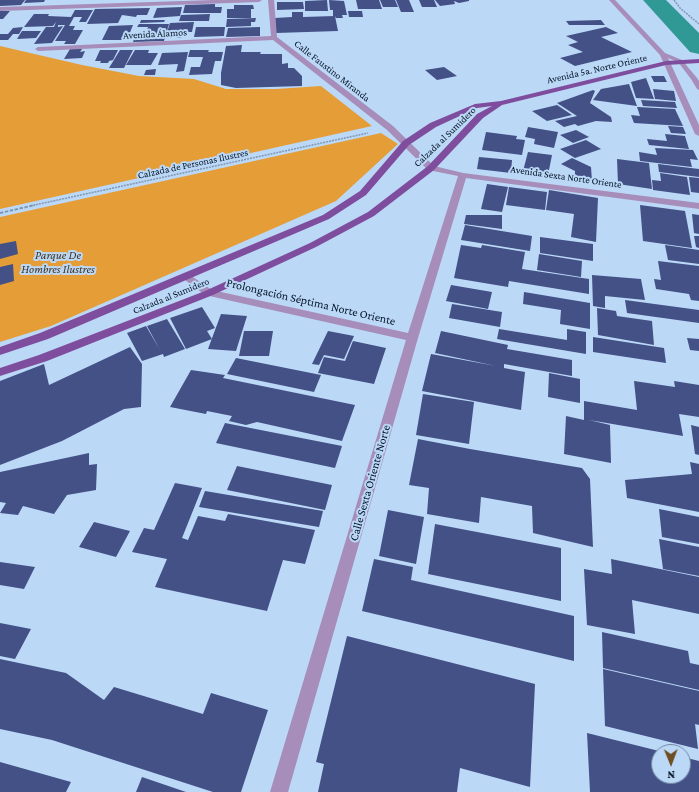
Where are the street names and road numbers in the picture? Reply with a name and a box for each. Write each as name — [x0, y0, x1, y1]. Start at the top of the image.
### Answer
street label: Avenida Álamos — [123, 26, 187, 42]
street label: Calle Faustino Miranda — [292, 38, 372, 104]
street label: Avenida 5a. Norte Oriente — [546, 52, 648, 86]
street label: Calzada al Sumidero — [412, 104, 478, 170]
street label: Calzada de Personas Ilustres — [137, 146, 249, 182]
street label: Avenida Sexta Norte Oriente — [510, 163, 622, 191]
street label: Calzada al Sumidero — [131, 275, 211, 317]
street label: Prolongación Séptima Norte Oriente — [225, 276, 397, 328]
street label: Calle Sexta Oriente Norte — [347, 423, 393, 543]

